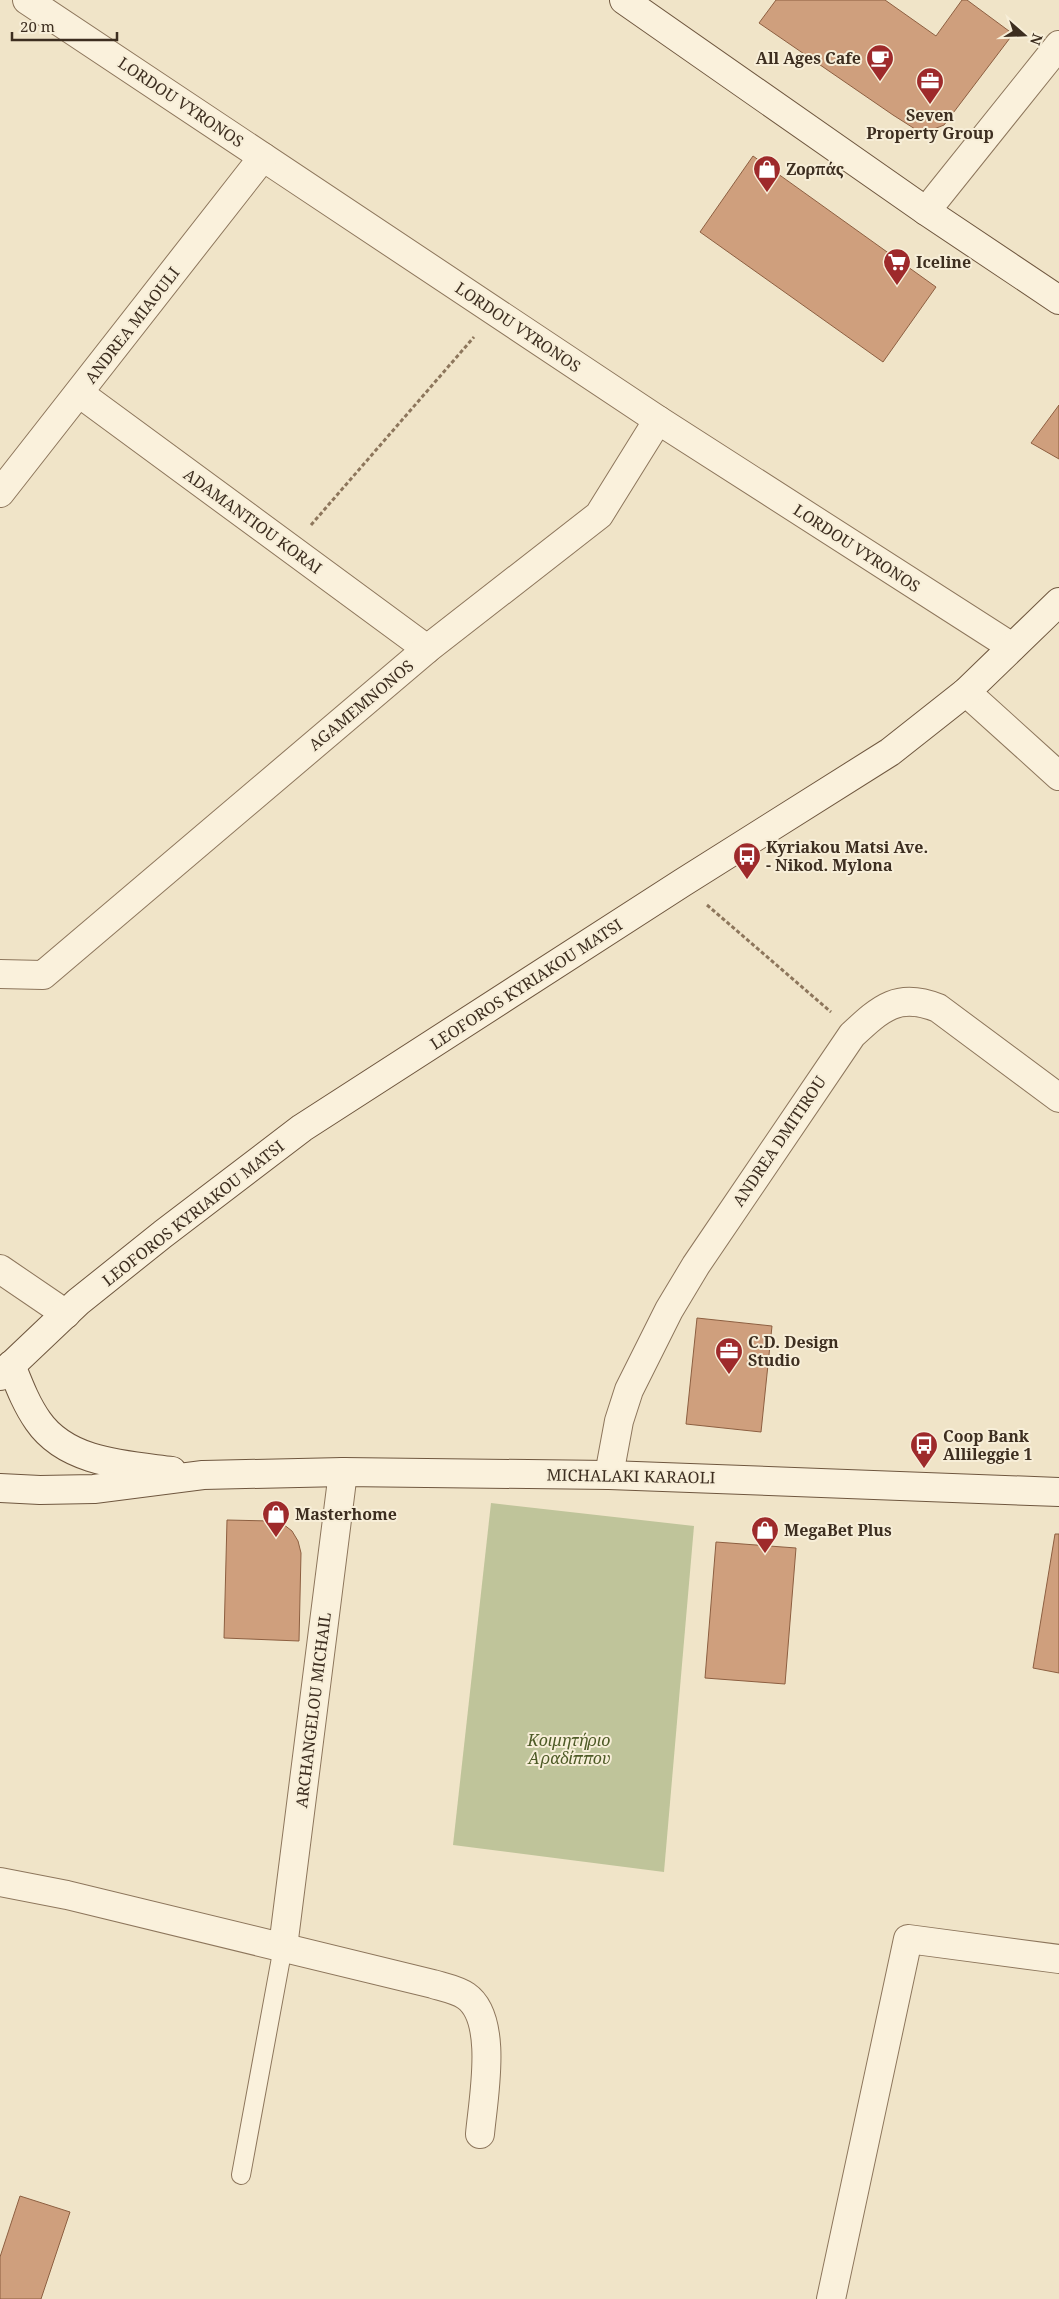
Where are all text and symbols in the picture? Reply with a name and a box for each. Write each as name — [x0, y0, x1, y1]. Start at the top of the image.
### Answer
scale bar — [12, 10, 118, 42]
north arrow — [999, 10, 1049, 60]
text: 20 m — [20, 16, 55, 36]
text: N — [1026, 31, 1048, 48]
cafe icon: All Ages Cafe — [865, 43, 895, 82]
place label: All Ages Cafe — [756, 47, 861, 69]
street label: LORDOU VYRONOS — [114, 52, 248, 152]
office icon: Seven Property Group — [915, 66, 945, 105]
place label: Seven Property Group — [866, 104, 994, 144]
shop icon: Ζορπάς — [752, 154, 782, 193]
place label: Ζορπάς — [786, 158, 844, 180]
supermarket icon: Iceline — [882, 247, 912, 286]
place label: Iceline — [916, 251, 971, 273]
street label: ANDREA MIAOULI — [80, 262, 184, 388]
street label: LORDOU VYRONOS — [451, 277, 585, 377]
street label: ADAMANTIOU KORAI — [179, 463, 327, 579]
street label: LORDOU VYRONOS — [789, 499, 925, 597]
street label: AGAMEMNONOS — [304, 655, 418, 755]
place label: Kyriakou Matsi Ave. - Nikod. Mylona — [766, 836, 928, 876]
bus stop icon: Kyriakou Matsi Ave. - Nikod. Mylona — [732, 841, 762, 880]
street label: LEOFOROS KYRIAKOU MATSI — [426, 913, 626, 1054]
street label: ANDREA DMITIROU — [727, 1071, 831, 1210]
street label: LEOFOROS KYRIAKOU MATSI — [98, 1135, 289, 1291]
place label: C.D. Design Studio — [748, 1331, 839, 1371]
office icon: C.D. Design Studio — [714, 1336, 744, 1375]
place label: Coop Bank Allileggie 1 — [943, 1425, 1033, 1465]
bus stop icon: Coop Bank Allileggie 1 — [909, 1430, 939, 1469]
street label: MICHALAKI KARAOLI — [546, 1464, 716, 1488]
shop icon: Masterhome — [261, 1499, 291, 1538]
place label: Masterhome — [295, 1503, 397, 1525]
shop icon: MegaBet Plus — [750, 1515, 780, 1554]
place label: MegaBet Plus — [784, 1519, 892, 1541]
street label: ARCHANGELOU MICHAIL — [290, 1611, 336, 1809]
park label: Κοιμητήριο Αραδίππου — [526, 1729, 611, 1769]

